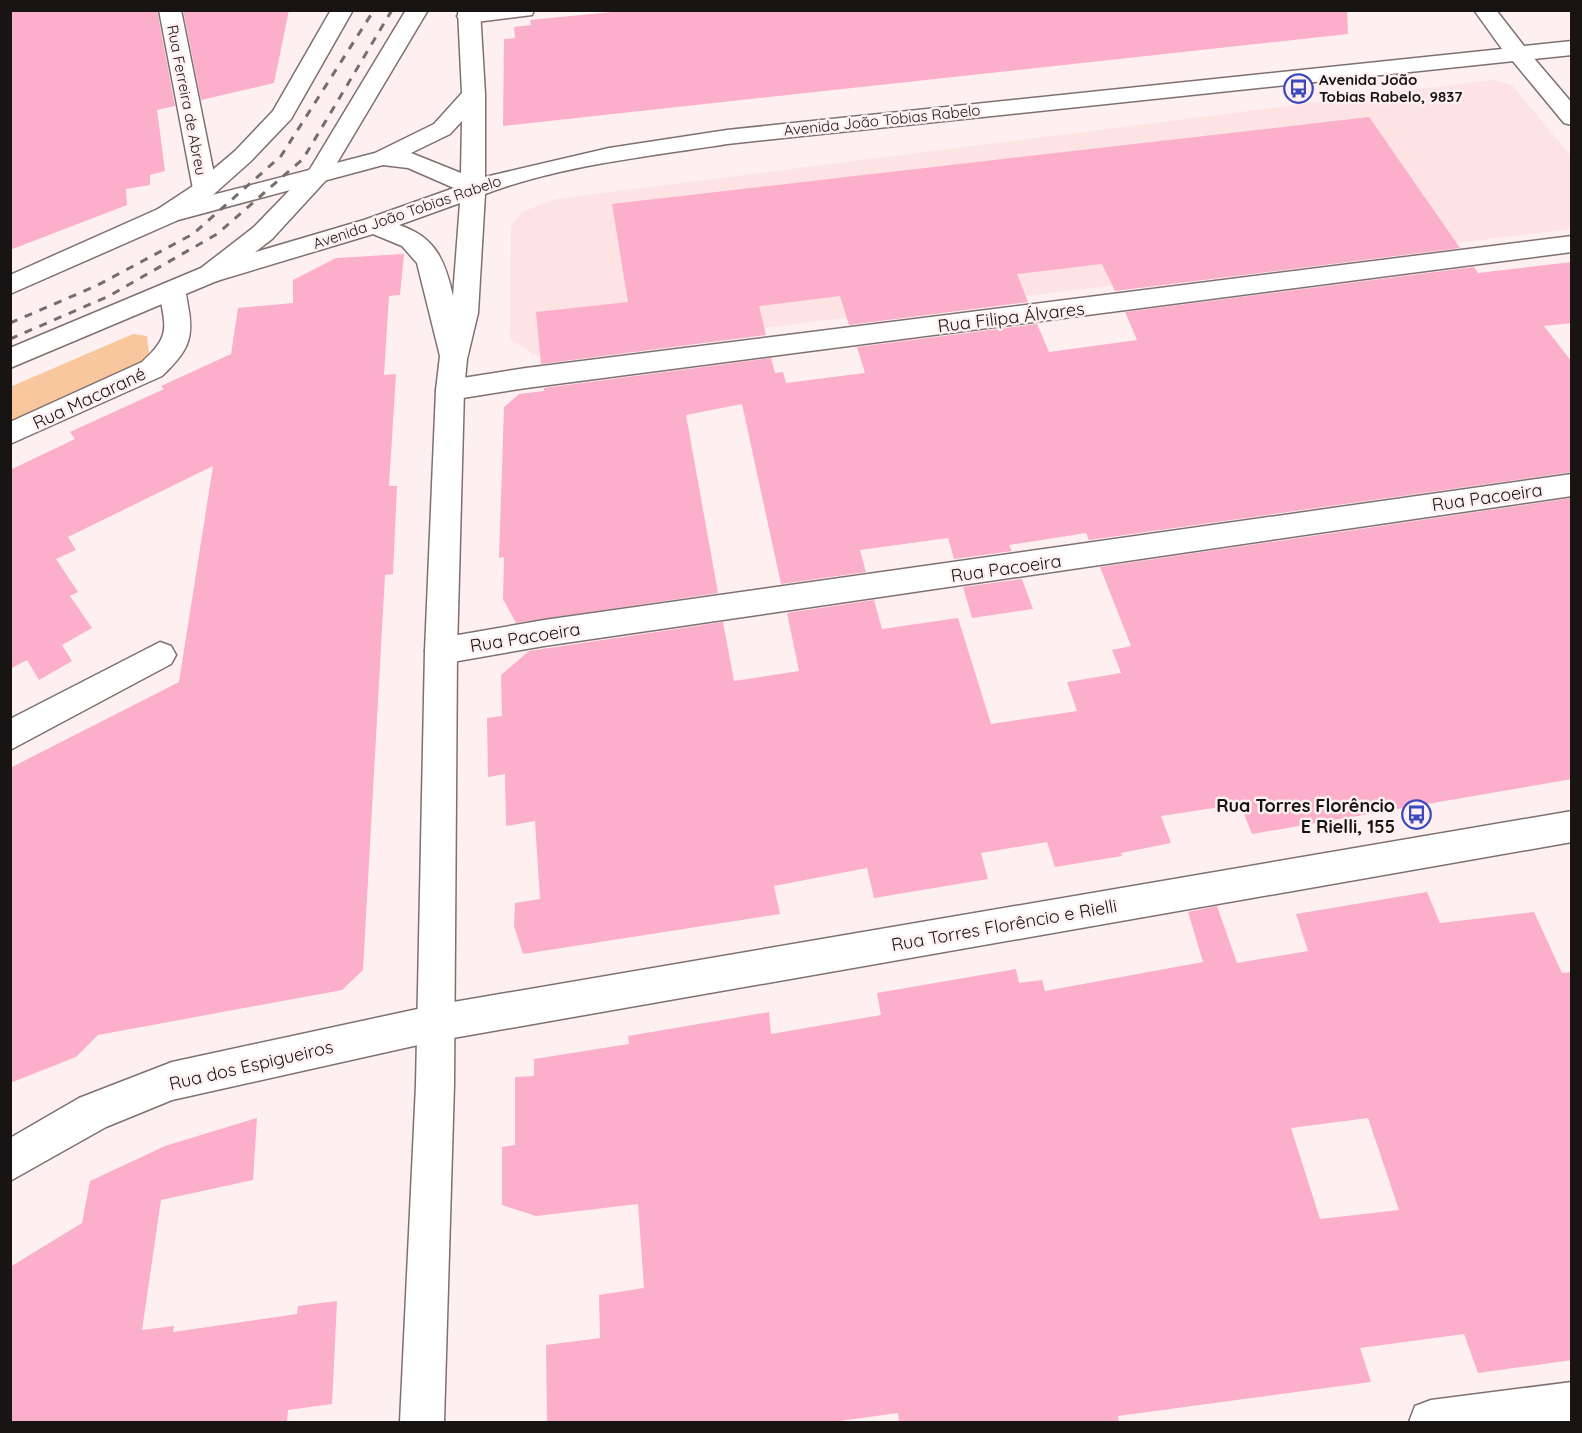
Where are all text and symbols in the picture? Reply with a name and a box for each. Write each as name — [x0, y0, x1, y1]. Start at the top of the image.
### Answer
street label: Rua Ferreira de Abreu — [163, 23, 211, 177]
place label: Avenida João Tobias Rabelo, 9837 — [1319, 70, 1462, 106]
bus stop icon: Avenida João Tobias Rabelo, 9837 — [1282, 72, 1314, 104]
street label: Avenida João Tobias Rabelo — [783, 100, 981, 140]
street label: Avenida João Tobias Rabelo — [310, 171, 504, 253]
street label: Rua Filipa Álvares — [936, 297, 1086, 337]
street label: Rua Macarané — [29, 362, 149, 434]
street label: Rua Pacoeira — [1430, 478, 1544, 516]
street label: Rua Pacoeira — [949, 549, 1063, 587]
street label: Rua Pacoeira — [468, 617, 582, 657]
place label: Rua Torres Florêncio E Rielli, 155 — [1216, 794, 1395, 838]
bus stop icon: Rua Torres Florêncio E Rielli, 155 — [1400, 799, 1432, 831]
street label: Rua Torres Florêncio e Rielli — [889, 894, 1119, 956]
street label: Rua dos Espigueiros — [167, 1035, 335, 1095]

